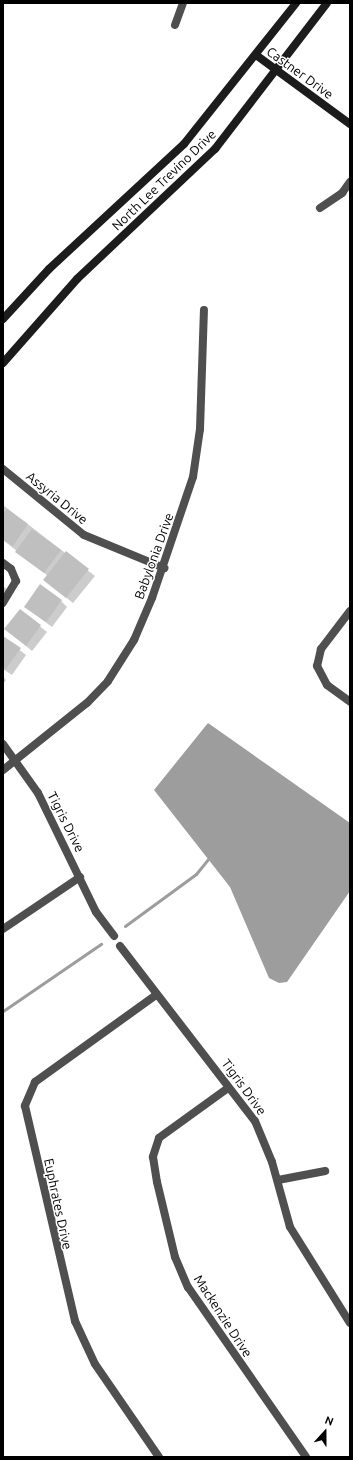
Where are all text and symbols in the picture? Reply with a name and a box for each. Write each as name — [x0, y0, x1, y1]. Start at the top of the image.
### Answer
street label: Castner Drive — [264, 44, 336, 102]
street label: North Lee Trevino Drive — [109, 126, 219, 234]
street label: Assyria Drive — [23, 468, 91, 528]
street label: Babylonia Drive — [131, 511, 177, 601]
street label: Tigris Drive — [44, 789, 88, 855]
street label: Tigris Drive — [218, 1056, 270, 1118]
street label: Euphrates Drive — [41, 1157, 75, 1251]
street label: Mackenzie Drive — [191, 1272, 255, 1360]
north arrow — [305, 1412, 345, 1452]
text: N — [323, 1414, 335, 1428]

